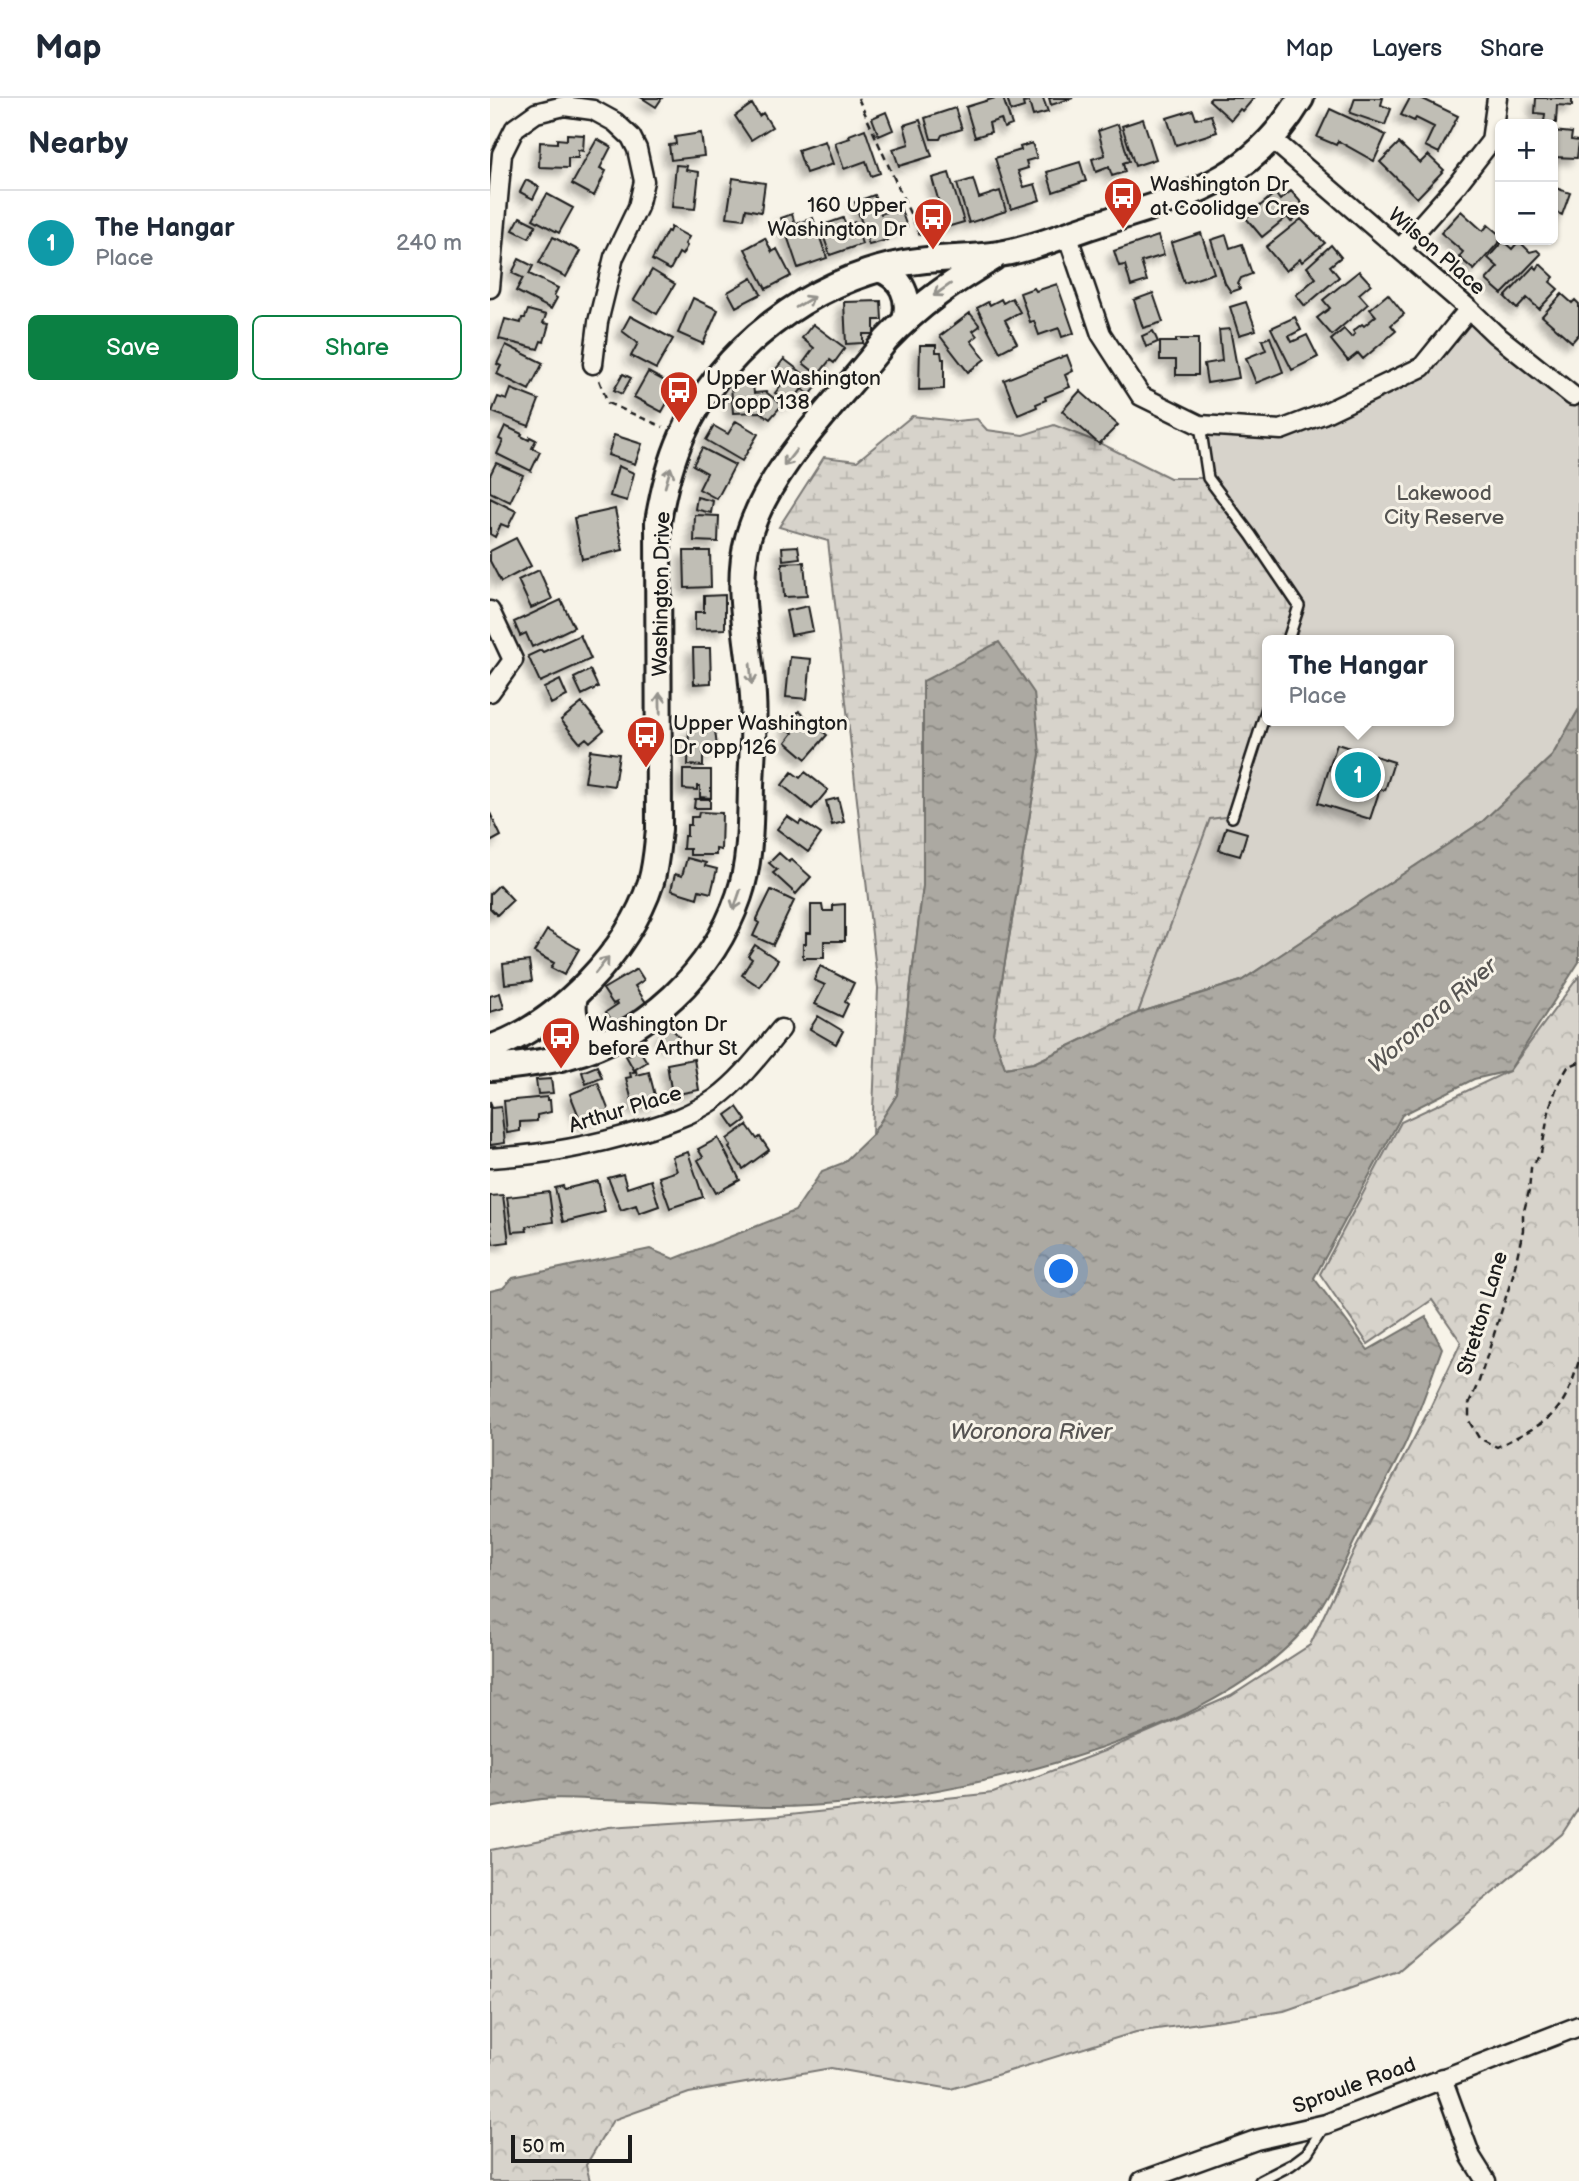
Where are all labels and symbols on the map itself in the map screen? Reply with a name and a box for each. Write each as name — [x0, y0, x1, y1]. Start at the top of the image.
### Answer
place label: Washington Dr at Coolidge Cres — [1150, 172, 1310, 221]
bus stop icon: Washington Dr at Coolidge Cres — [1102, 175, 1144, 230]
place label: 160 Upper Washington Dr — [767, 193, 906, 242]
bus stop icon: 160 Upper Washington Dr — [912, 196, 954, 251]
street label: Wilson Place — [1383, 202, 1490, 300]
one-way arrow — [933, 283, 952, 297]
one-way arrow — [794, 295, 814, 309]
place label: Upper Washington Dr opp 138 — [706, 366, 881, 415]
bus stop icon: Upper Washington Dr opp 138 — [658, 369, 700, 424]
one-way arrow — [783, 449, 798, 467]
one-way arrow — [662, 466, 675, 488]
park label: Lakewood City Reserve — [1384, 481, 1504, 530]
street label: Washington Drive — [648, 511, 675, 677]
one-way arrow — [745, 662, 758, 684]
one-way arrow — [653, 692, 667, 715]
place label: Upper Washington Dr opp 126 — [673, 711, 848, 760]
bus stop icon: Upper Washington Dr opp 126 — [625, 714, 667, 769]
pin: 1 — [1335, 749, 1381, 801]
one-way arrow — [730, 888, 742, 910]
water label: Woronora River — [1362, 951, 1504, 1079]
one-way arrow — [594, 956, 610, 974]
place label: Washington Dr before Arthur St — [588, 1012, 738, 1061]
bus stop icon: Washington Dr before Arthur St — [540, 1015, 582, 1070]
street label: Arthur Place — [566, 1080, 685, 1139]
street label: Stretton Lane — [1452, 1248, 1513, 1378]
your location — [1044, 1254, 1078, 1288]
water label: Woronora River — [950, 1418, 1114, 1446]
street label: Sproule Road — [1289, 2052, 1419, 2119]
scale bar — [511, 2132, 632, 2164]

